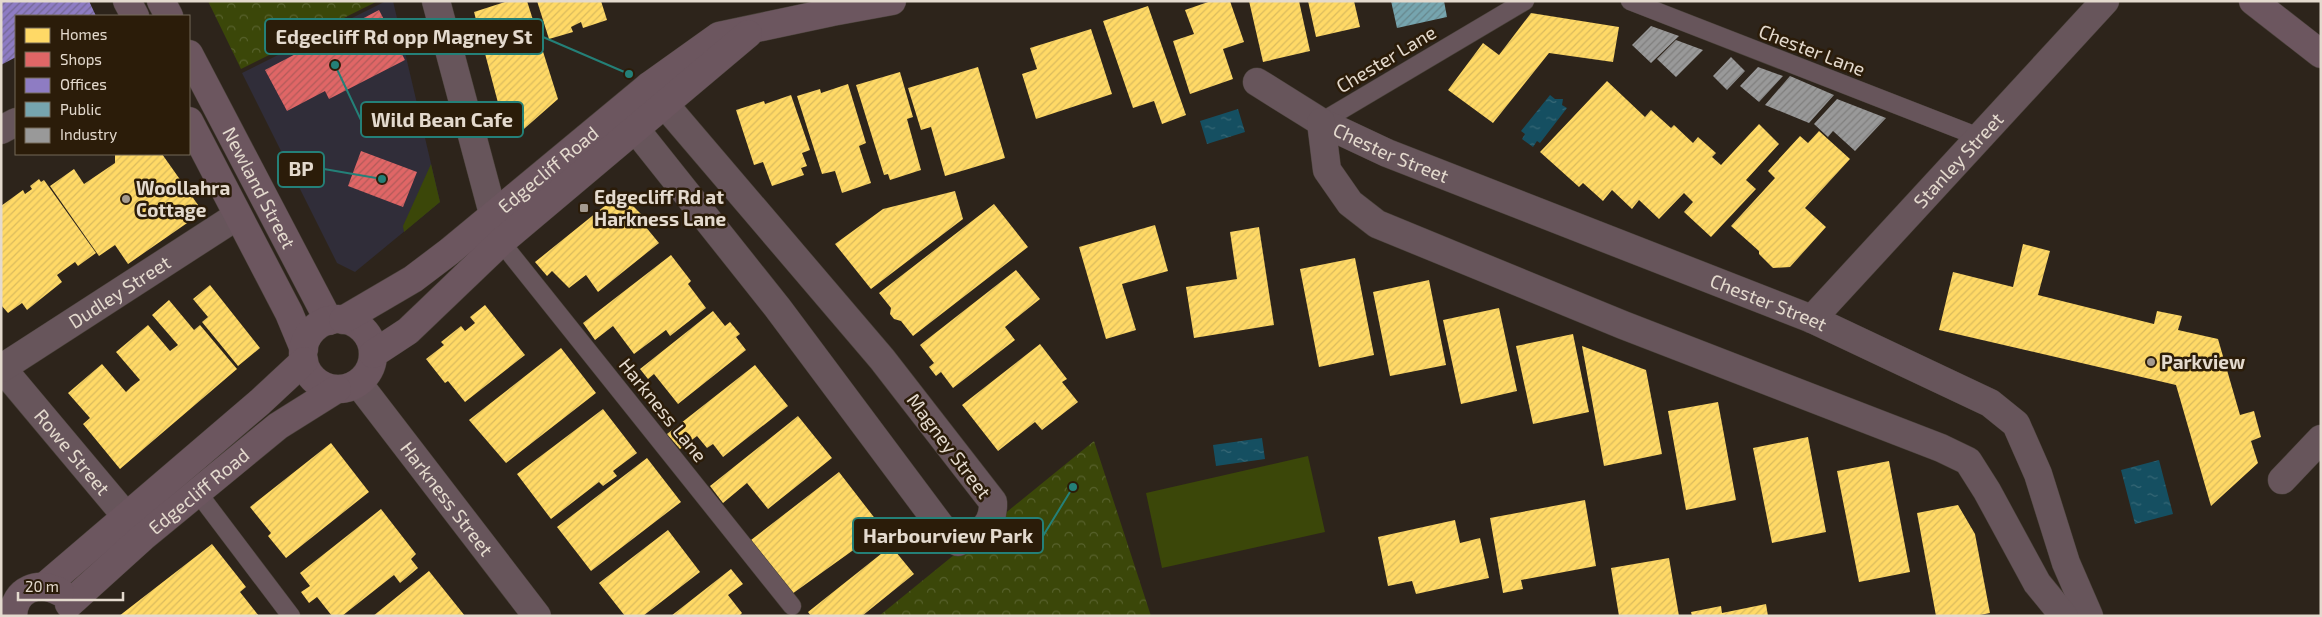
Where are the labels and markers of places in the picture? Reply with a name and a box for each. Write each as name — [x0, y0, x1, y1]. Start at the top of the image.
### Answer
callout: Edgecliff Rd opp Magney St — [265, 19, 543, 54]
callout: Wild Bean Cafe — [361, 102, 523, 137]
callout: BP — [278, 152, 324, 187]
place label: Woollahra Cottage — [136, 176, 230, 221]
place label: Edgecliff Rd at Harkness Lane — [594, 185, 727, 230]
marker: Woollahra Cottage — [120, 193, 132, 205]
marker: Edgecliff Rd at Harkness Lane — [578, 202, 590, 214]
place label: Parkview — [2161, 350, 2245, 373]
marker: Parkview — [2145, 356, 2157, 368]
callout: Harbourview Park — [853, 518, 1043, 553]

